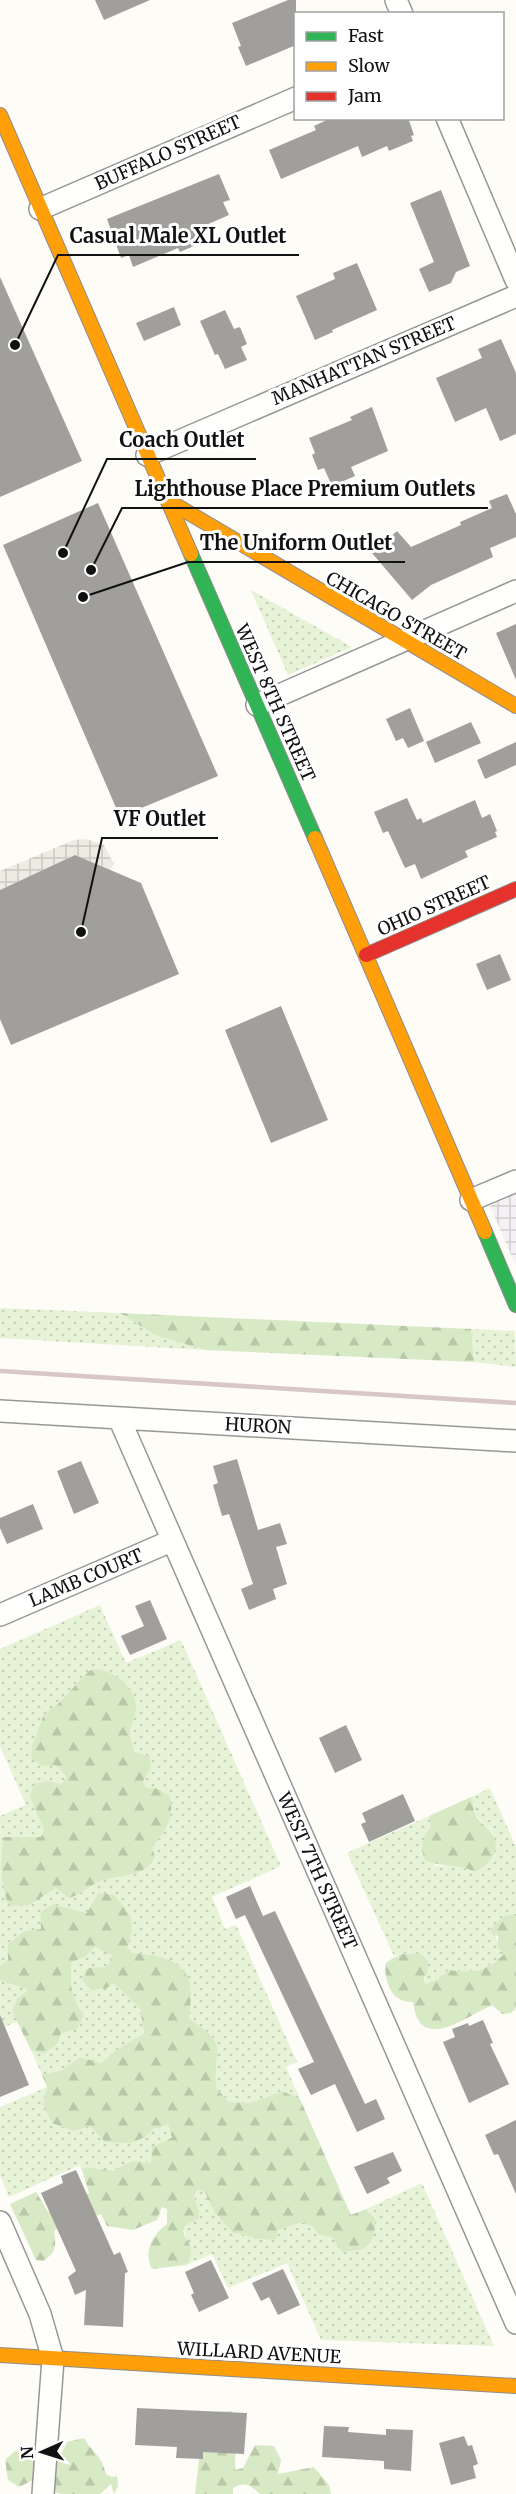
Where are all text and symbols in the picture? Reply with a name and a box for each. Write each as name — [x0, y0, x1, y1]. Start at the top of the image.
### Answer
legend — [294, 12, 504, 120]
text: Fast — [348, 24, 384, 47]
text: Slow — [348, 54, 391, 77]
text: Jam — [347, 84, 382, 107]
street label: BUFFALO STREET — [91, 110, 245, 195]
callout: Casual Male XL Outlet — [58, 217, 299, 255]
text: Casual Male XL Outlet — [70, 223, 286, 248]
street label: MANHATTAN STREET — [268, 311, 460, 410]
callout: Coach Outlet — [107, 421, 256, 459]
text: Coach Outlet — [119, 427, 245, 452]
callout: Lighthouse Place Premium Outlets — [122, 470, 488, 508]
text: Lighthouse Place Premium Outlets — [134, 476, 476, 501]
callout: The Uniform Outlet — [188, 524, 405, 562]
text: The Uniform Outlet — [200, 530, 392, 555]
street label: CHICAGO STREET — [322, 566, 471, 665]
street label: WEST 8TH STREET — [230, 620, 321, 785]
callout: VF Outlet — [102, 800, 218, 838]
text: VF Outlet — [113, 806, 206, 831]
street label: OHIO STREET — [374, 870, 494, 941]
street label: HURON — [224, 1412, 292, 1439]
street label: LAMB COURT — [25, 1543, 147, 1612]
street label: WEST 7TH STREET — [272, 1788, 363, 1953]
street label: WILLARD AVENUE — [175, 2337, 342, 2368]
north arrow — [12, 2422, 72, 2482]
text: N — [17, 2446, 37, 2460]

